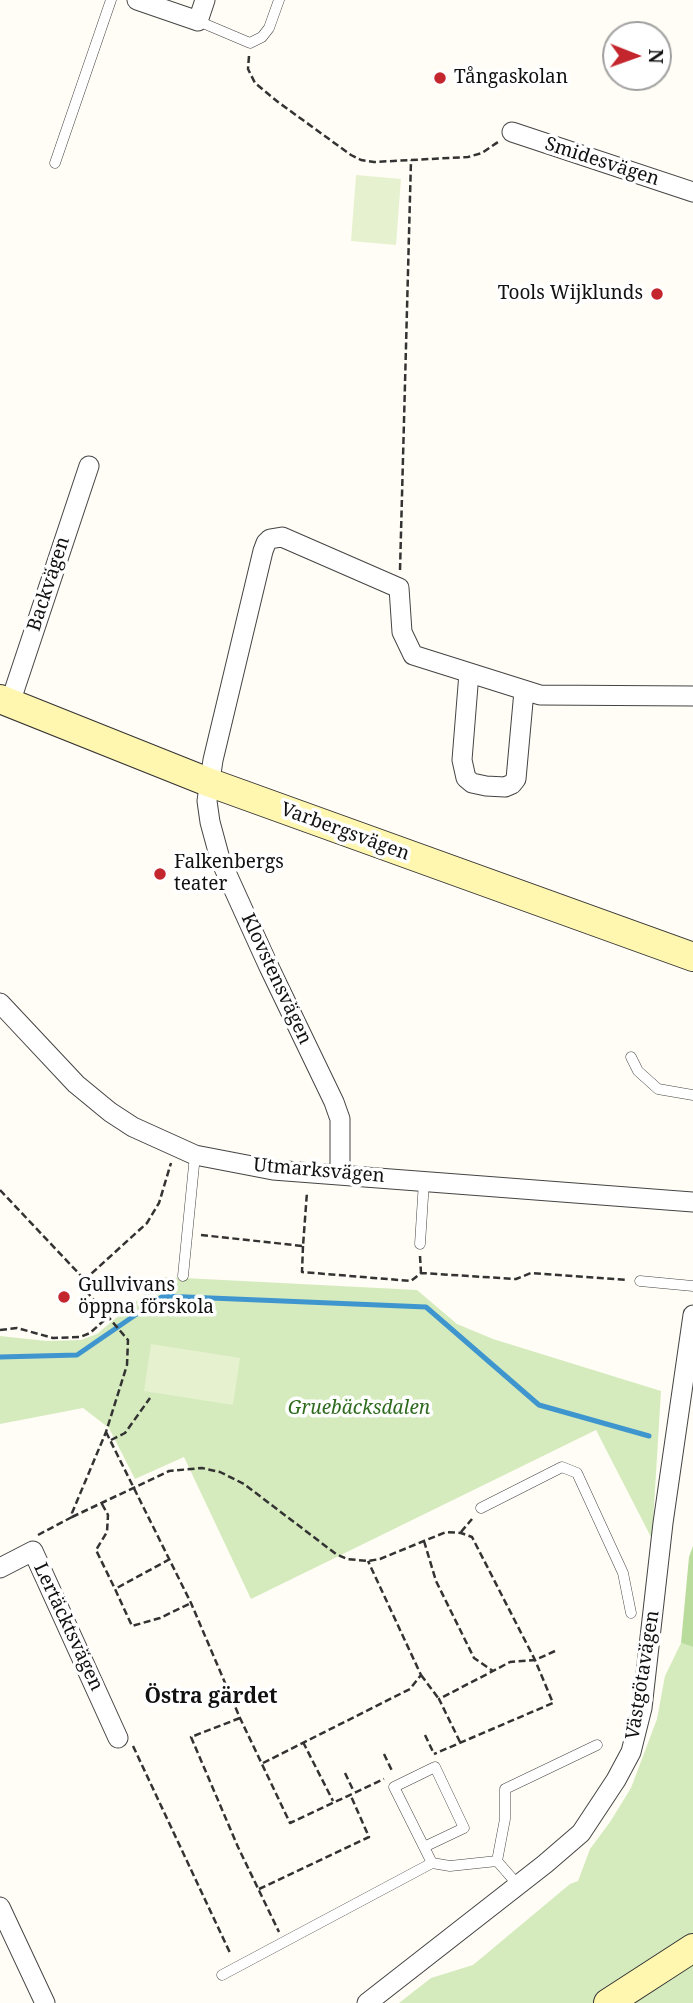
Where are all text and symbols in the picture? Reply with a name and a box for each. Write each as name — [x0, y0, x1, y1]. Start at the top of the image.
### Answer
north arrow — [602, 21, 672, 91]
text: N — [643, 49, 669, 64]
place label: Tångaskolan — [454, 67, 568, 89]
marker: Tångaskolan — [432, 70, 448, 86]
street label: Smidesvägen — [542, 133, 662, 191]
place label: Tools Wijklunds — [498, 283, 643, 305]
marker: Tools Wijklunds — [649, 286, 665, 302]
street label: Backvägen — [23, 534, 75, 634]
street label: Varbergsvägen — [278, 798, 412, 866]
place label: Falkenbergs teater — [174, 852, 284, 896]
marker: Falkenbergs teater — [152, 866, 168, 882]
street label: Klovstensvägen — [236, 910, 316, 1048]
street label: Utmarksvägen — [252, 1154, 386, 1188]
place label: Gullvivans öppna förskola — [78, 1275, 214, 1319]
marker: Gullvivans öppna förskola — [56, 1289, 72, 1305]
park label: Gruebäcksdalen — [288, 1398, 430, 1420]
street label: Lertäcktsvägen — [28, 1559, 108, 1695]
street label: Västgötavägen — [622, 1609, 664, 1741]
district label: Östra gärdet — [144, 1684, 278, 1710]

